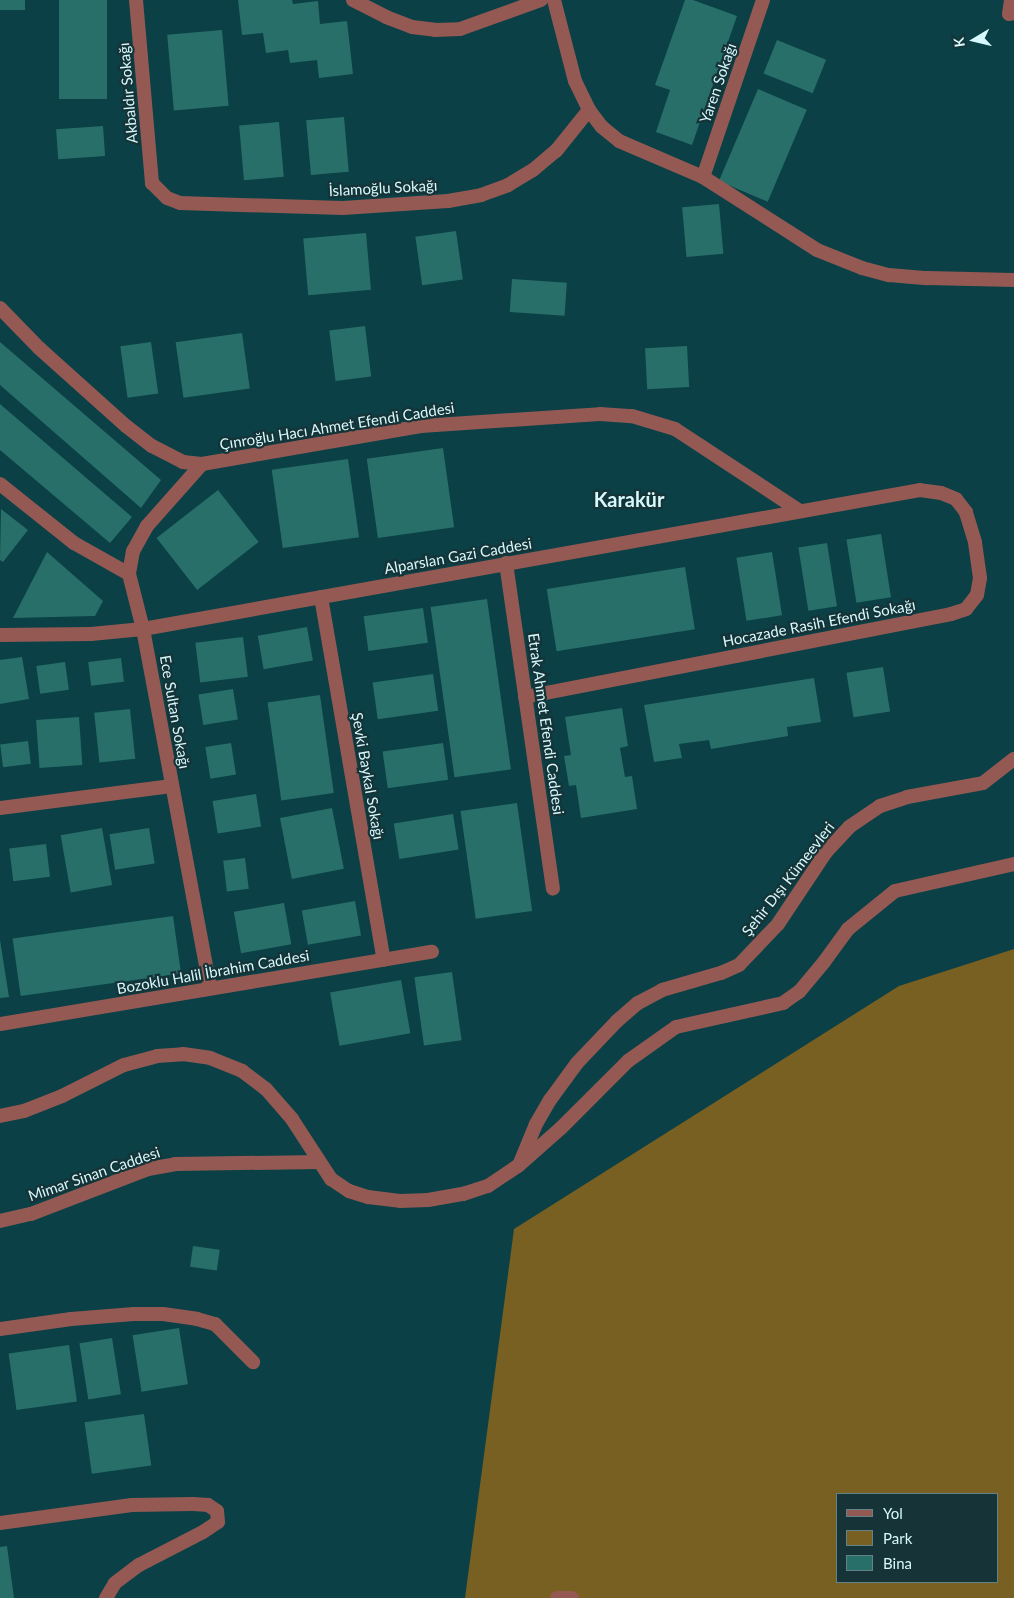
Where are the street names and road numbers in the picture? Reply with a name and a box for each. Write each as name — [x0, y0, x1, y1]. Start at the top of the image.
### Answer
street label: Yaren Sokağı — [696, 41, 740, 125]
street label: Akbaldır Sokağı — [115, 42, 141, 144]
street label: İslamoğlu Sokağı — [328, 176, 438, 200]
street label: Çınroğlu Hacı Ahmet Efendi Caddesi — [218, 398, 456, 454]
street label: Alparslan Gazi Caddesi — [383, 534, 533, 578]
street label: Hocazade Rasih Efendi Sokağı — [721, 595, 917, 651]
street label: Etrak Ahmet Efendi Caddesi — [524, 632, 568, 816]
street label: Ece Sultan Sokağı — [156, 654, 194, 770]
street label: Şevki Baykal Sokağı — [348, 711, 388, 841]
street label: Şehir Dışı Kümeevleri — [738, 818, 838, 940]
street label: Bozoklu Halil İbrahim Caddesi — [115, 946, 311, 998]
street label: Mimar Sinan Caddesi — [26, 1143, 162, 1205]

